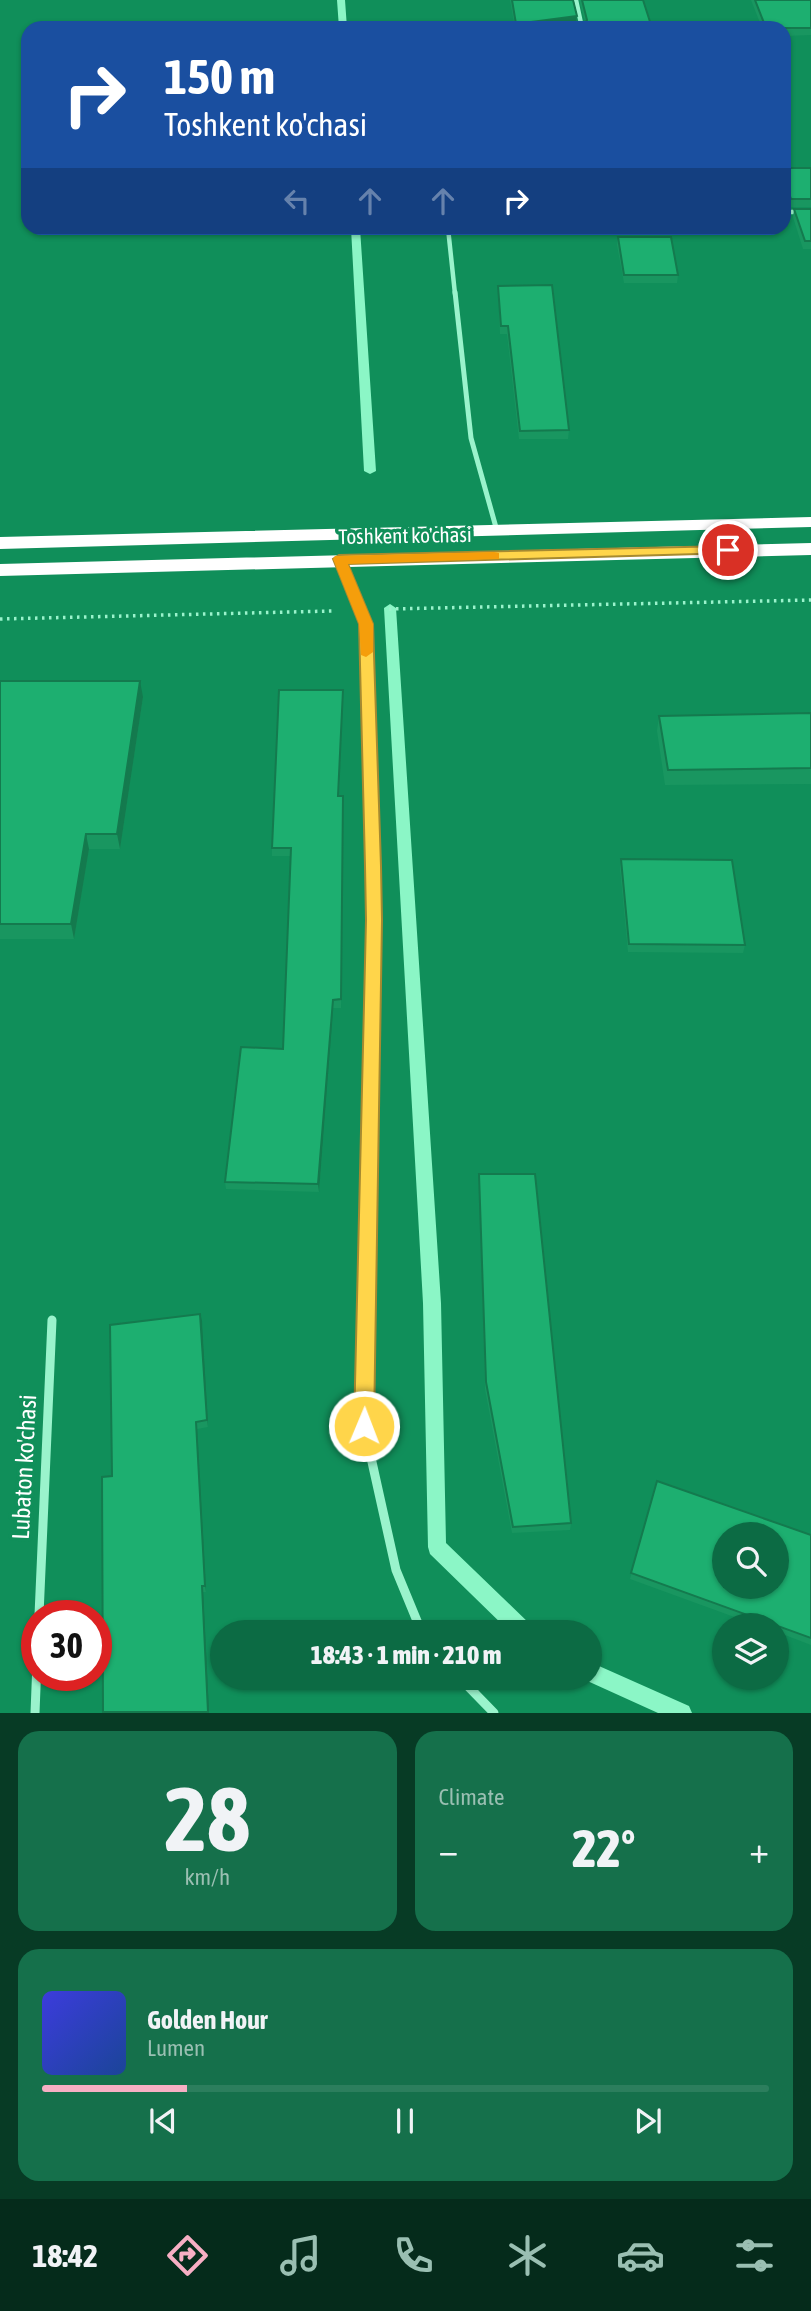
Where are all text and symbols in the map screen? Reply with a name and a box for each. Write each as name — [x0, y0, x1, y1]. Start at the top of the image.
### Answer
text: 150 m — [164, 48, 275, 104]
icon: right — [49, 49, 140, 140]
text: Toshkent ko'chasi — [164, 106, 367, 143]
icon: left — [278, 182, 316, 220]
icon: ahead — [351, 182, 389, 220]
icon: ahead — [424, 182, 462, 220]
icon: right — [497, 182, 535, 220]
pin — [698, 520, 758, 580]
street label: Toshkent ko'chasi — [338, 522, 472, 548]
icon: arrive — [709, 531, 747, 569]
position arrow — [327, 1389, 401, 1463]
street label: Lubaton ko'chasi — [7, 1394, 41, 1540]
map controls — [712, 1522, 789, 1690]
button: search — [712, 1522, 789, 1599]
speed limit sign: 30 — [21, 1600, 112, 1691]
button: layers — [712, 1613, 789, 1690]
text: 18:43 · 1 min · 210 m — [311, 1640, 501, 1670]
text: 28 — [164, 1766, 250, 1870]
text: Climate — [439, 1784, 504, 1810]
text: 22° — [572, 1818, 635, 1878]
text: − — [439, 1828, 458, 1871]
text: + — [749, 1828, 769, 1871]
text: km/h — [184, 1864, 230, 1890]
text: Golden Hour — [147, 2005, 267, 2035]
text: Lumen — [147, 2035, 205, 2061]
icon: previous — [144, 2102, 182, 2140]
icon: pause — [386, 2102, 424, 2140]
icon: next — [629, 2102, 667, 2140]
icon: directions — [163, 2231, 212, 2280]
icon: music — [276, 2231, 325, 2280]
icon: phone — [389, 2231, 438, 2280]
icon: climate — [503, 2231, 552, 2280]
icon: car — [616, 2231, 665, 2280]
icon: filters — [730, 2231, 779, 2280]
text: 18:42 — [32, 2237, 98, 2274]

